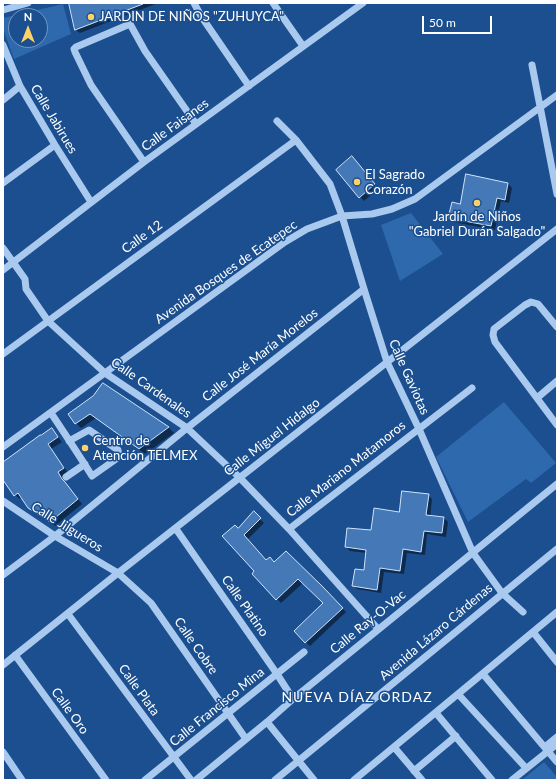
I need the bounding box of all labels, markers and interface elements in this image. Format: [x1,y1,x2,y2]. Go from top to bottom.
north arrow [8,8,48,48]
scale bar [424,8,494,34]
place label: JARDIN DE NIÑOS "ZUHUYCA" [99,9,284,25]
text: N [24,10,32,23]
marker: JARDIN DE NIÑOS "ZUHUYCA" [86,12,96,22]
text: 50 m [429,15,456,30]
street label: Calle Jabirues [27,82,81,156]
street label: Calle Faisanes [138,95,212,155]
place label: El Sagrado Corazón [365,167,425,198]
marker: El Sagrado Corazón [352,177,362,187]
marker: Jardín de Niños "Gabriel Durán Salgado" [472,198,482,208]
place label: Jardín de Niños "Gabriel Durán Salgado" [409,209,545,240]
street label: Calle 12 [119,217,165,257]
street label: Avenida Bosques de Ecatepec [152,217,300,327]
street label: Calle José María Morelos [199,305,321,405]
street label: Calle Gaviotas [385,337,433,417]
street label: Calle Cardenales [108,355,194,421]
street label: Calle Miguel Hidalgo [221,395,323,479]
street label: Calle Mariano Matamoros [283,418,409,520]
place label: Centro de Atención TELMEX [93,433,197,464]
marker: Centro de Atención TELMEX [80,443,90,453]
street label: Calle Jilgueros [28,499,106,555]
street label: Calle Platino [218,572,272,640]
street label: Avenida Lázaro Cárdenas [376,580,496,684]
street label: Calle Ray-O-Vac [327,587,409,657]
street label: Calle Cobre [171,614,221,678]
street label: Calle Plata [115,661,163,719]
street label: Calle Francisco Mina [167,664,267,750]
street label: Calle Oro [48,685,92,737]
district label: NUEVA DÍAZ ORDAZ [281,689,433,705]

